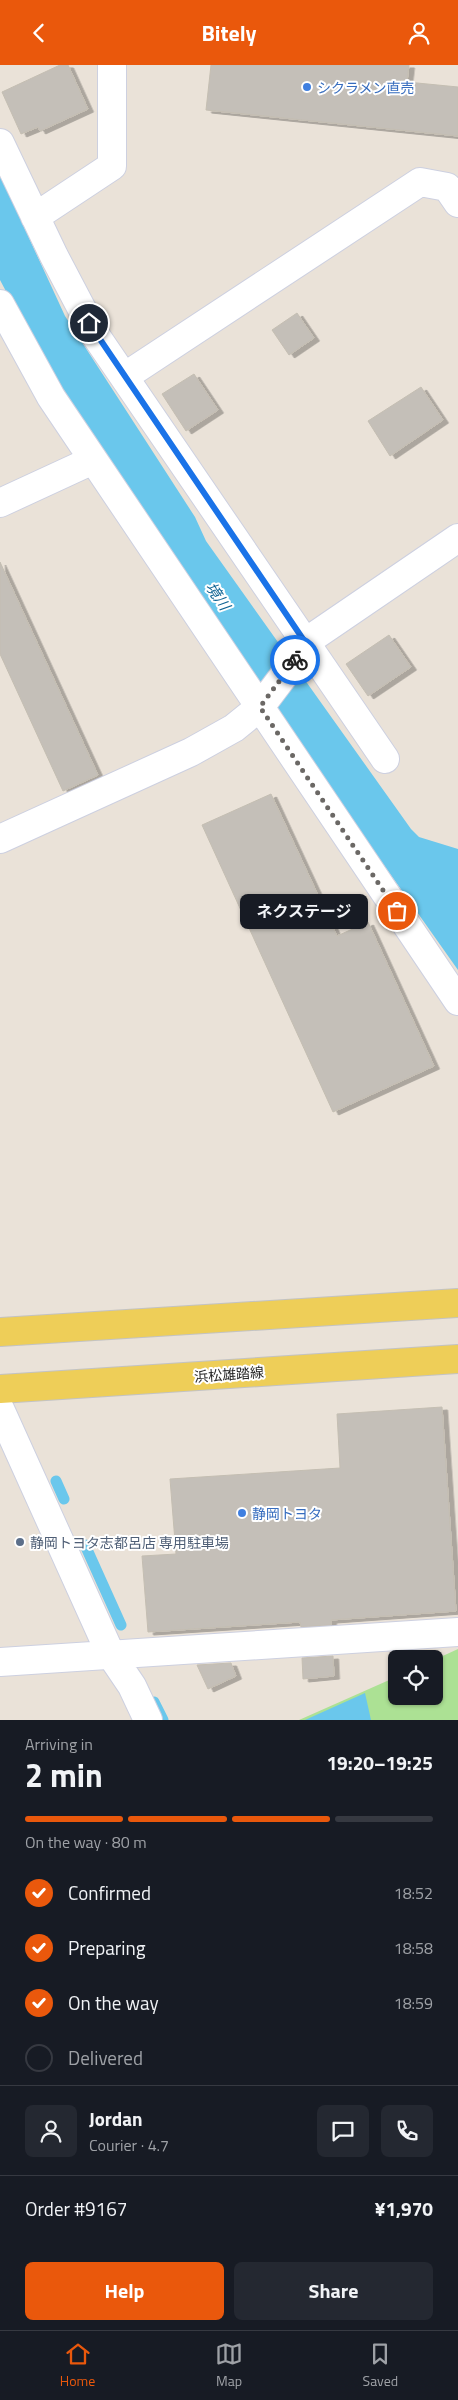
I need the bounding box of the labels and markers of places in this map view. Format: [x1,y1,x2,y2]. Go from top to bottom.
place label: シクラメン直売 [317,77,415,98]
marker: シクラメン直売 [301,81,313,93]
pin [68,302,110,344]
pin [376,890,418,932]
callout: ネクステージ [240,893,367,929]
place label: 静岡トヨタ [252,1503,322,1524]
marker: 静岡トヨタ [236,1507,248,1519]
place label: 静岡トヨタ志都呂店 専用駐車場 [30,1532,229,1553]
marker: 静岡トヨタ志都呂店 専用駐車場 [14,1536,26,1548]

